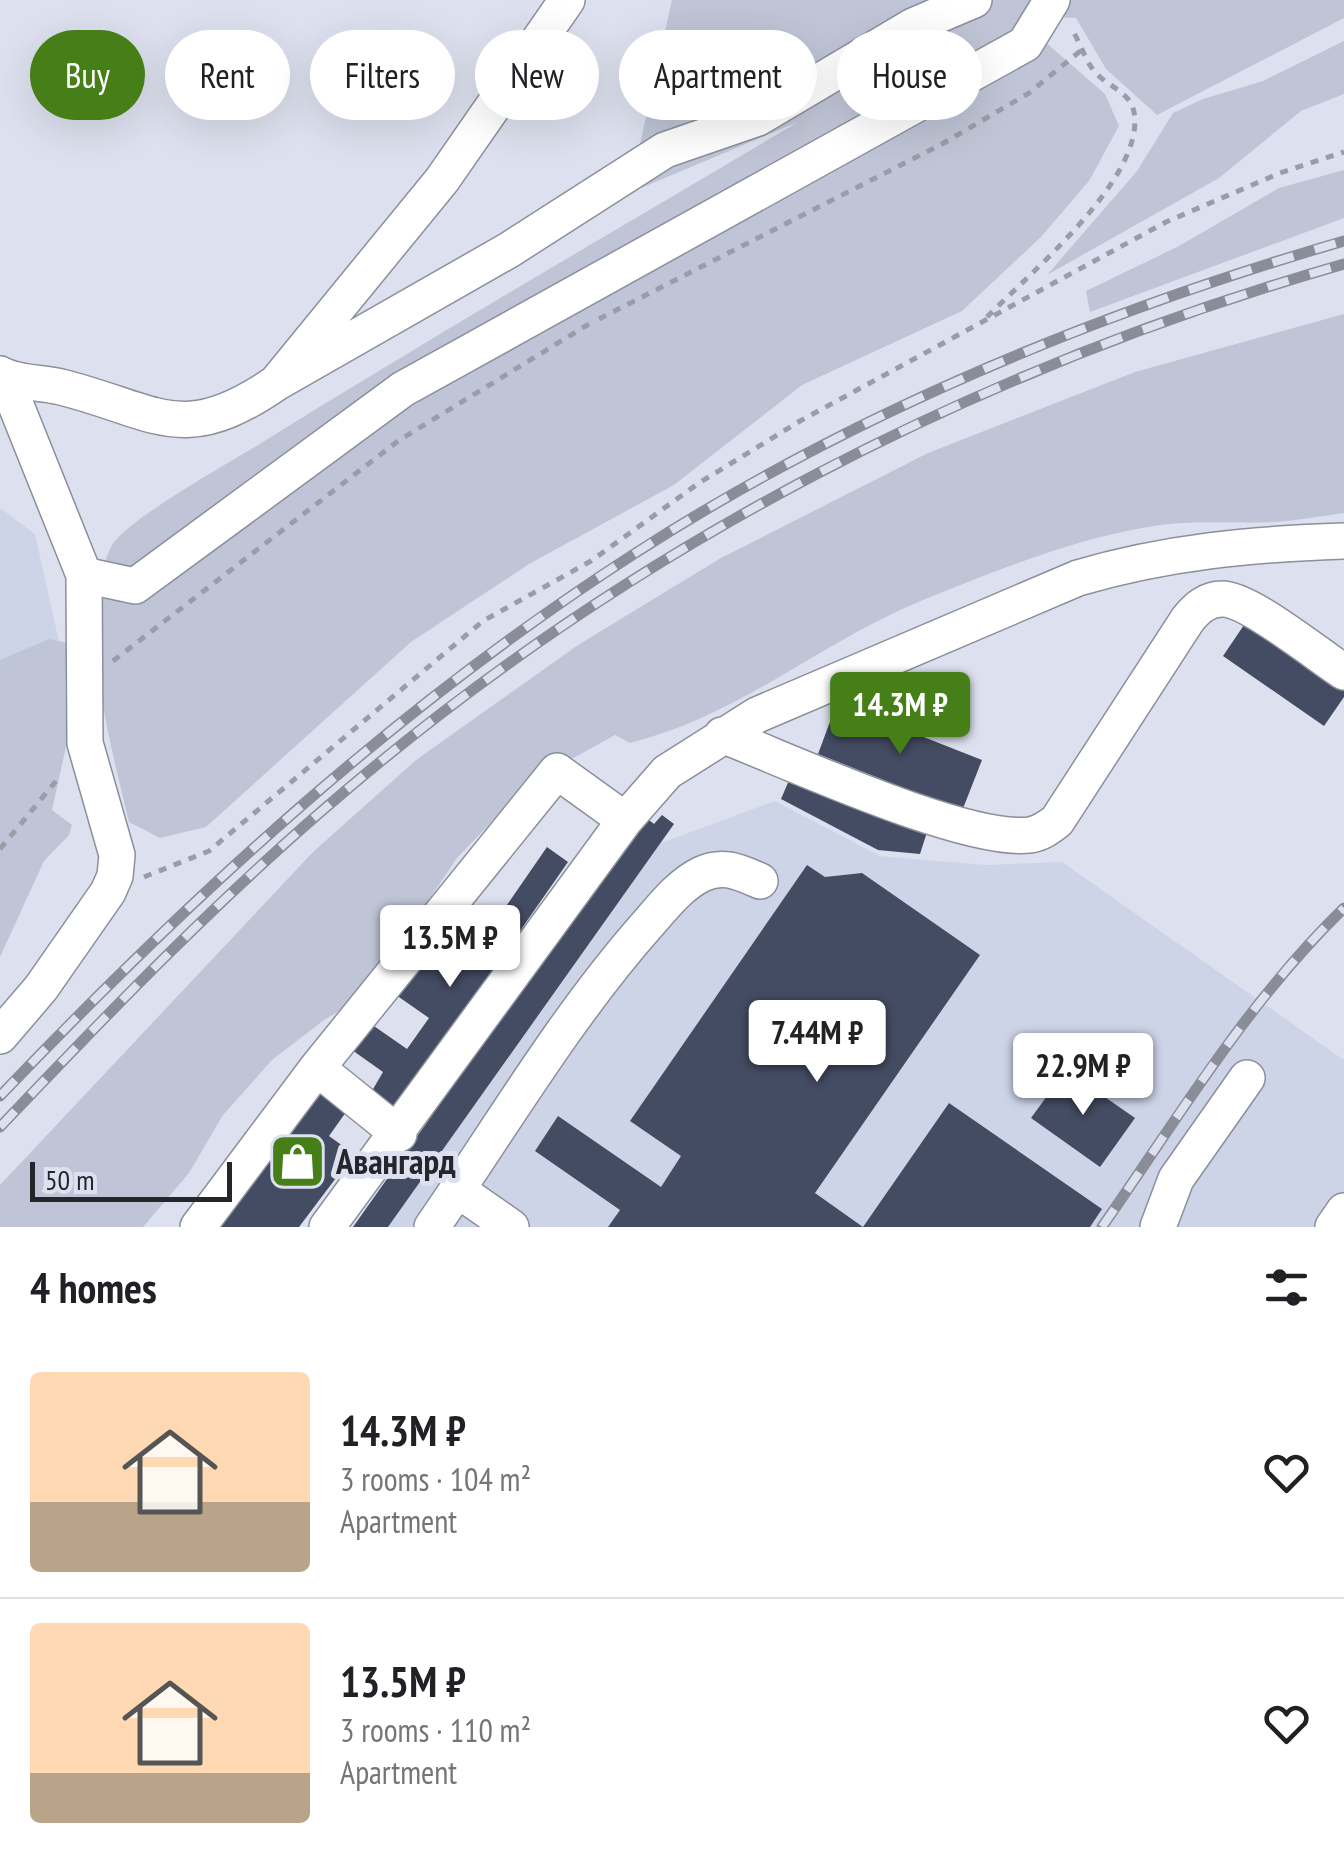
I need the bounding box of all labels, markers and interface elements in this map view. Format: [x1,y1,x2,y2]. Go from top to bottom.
chip: Buy [30,30,145,120]
chip: Rent [165,30,290,120]
chip: Filters [310,30,455,120]
chip: New [475,30,599,120]
chip: Apartment [619,30,817,120]
chip: House [837,30,982,120]
pin: 14.3M ₽ [808,672,992,757]
text: 14.3M ₽ [852,683,948,725]
pin: 13.5M ₽ [358,905,542,990]
text: 13.5M ₽ [402,916,498,958]
pin: 7.44M ₽ [725,1000,909,1085]
text: 7.44M ₽ [771,1011,863,1053]
pin: 22.9M ₽ [991,1033,1175,1118]
text: 22.9M ₽ [1035,1044,1131,1086]
shop icon: Авангард [267,1132,327,1192]
place label: Авангард [335,1138,456,1184]
scale bar [30,1157,232,1202]
text: 50 m [45,1161,94,1198]
text: 4 homes [30,1260,157,1315]
icon: filters [1259,1260,1314,1315]
text: 14.3M ₽ [340,1403,466,1458]
icon: home [110,1412,230,1532]
icon: heart [1259,1445,1314,1500]
text: 3 rooms · 104 m² [340,1458,531,1500]
text: Apartment [340,1500,457,1542]
text: 13.5M ₽ [340,1654,466,1709]
icon: home [110,1663,230,1783]
icon: heart [1259,1696,1314,1751]
text: 3 rooms · 110 m² [340,1709,531,1751]
text: Apartment [340,1751,457,1793]

